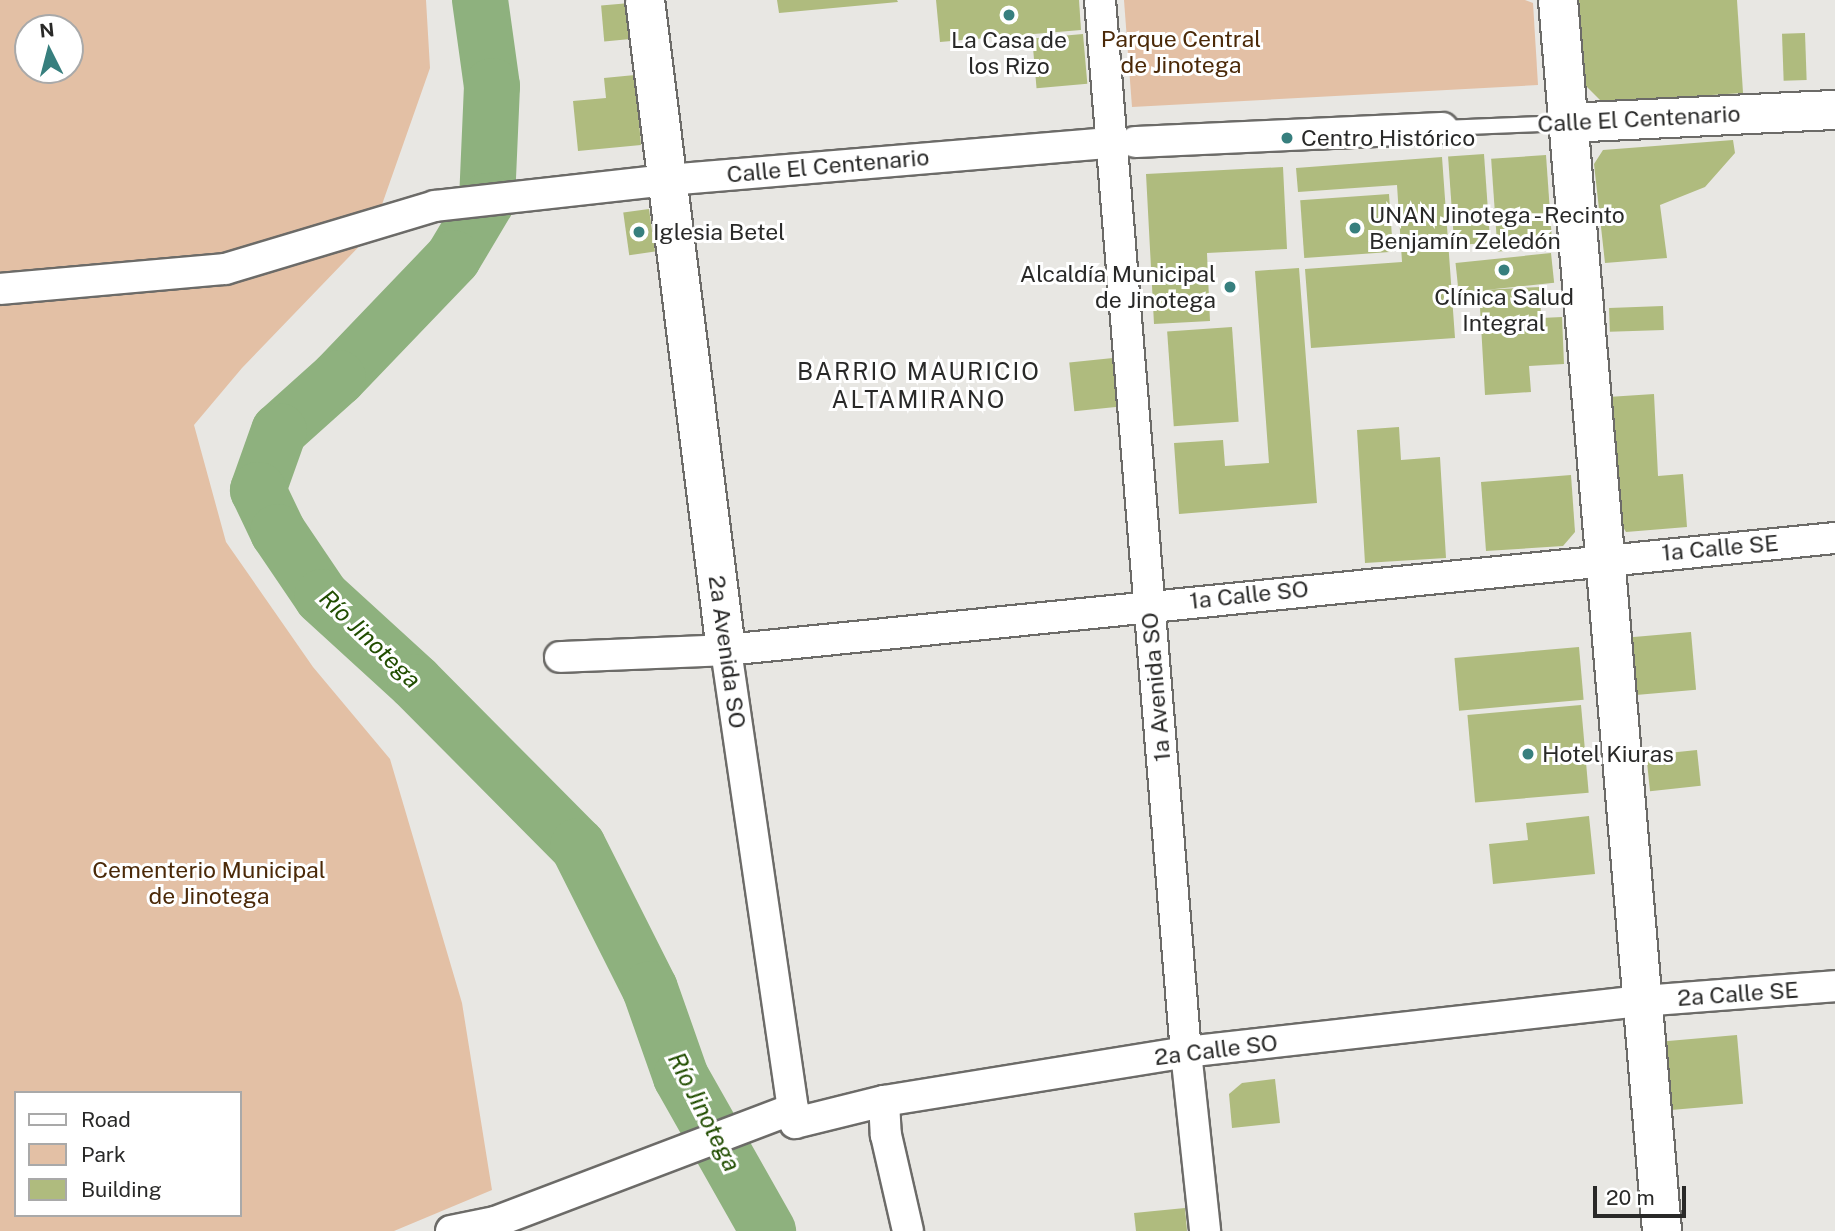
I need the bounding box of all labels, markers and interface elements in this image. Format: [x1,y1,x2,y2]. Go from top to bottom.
marker: La Casa de los Rizo [1001,7,1017,23]
north arrow [14,14,84,84]
text: N [38,18,56,42]
park label: Parque Central de Jinotega [1101,25,1261,79]
place label: La Casa de los Rizo [951,26,1067,80]
street label: Calle El Centenario [1537,100,1741,138]
place label: Centro Histórico [1301,124,1475,152]
marker: Centro Histórico [1279,130,1295,146]
street label: Calle El Centenario [725,143,931,189]
place label: UNAN Jinotega - Recinto Benjamín Zeledón [1369,201,1631,255]
place label: Iglesia Betel [653,218,785,246]
marker: UNAN Jinotega - Recinto Benjamín Zeledón [1347,220,1363,236]
marker: Iglesia Betel [631,224,647,240]
place label: Alcaldía Municipal de Jinotega [1020,260,1216,314]
marker: Clínica Salud Integral [1494,260,1514,280]
marker: Alcaldía Municipal de Jinotega [1222,279,1238,295]
place label: Clínica Salud Integral [1434,283,1574,337]
district label: BARRIO MAURICIO ALTAMIRANO [799,358,1039,414]
street label: 1a Calle SE [1660,529,1780,567]
street label: 2a Avenida SO [703,574,751,730]
street label: 1a Calle SO [1188,575,1310,615]
water label: Río Jinotega [313,584,427,694]
street label: 1a Avenida SO [1136,611,1176,763]
place label: Hotel Kiuras [1542,740,1674,768]
marker: Hotel Kiuras [1520,746,1536,762]
park label: Cementerio Municipal de Jinotega [92,856,326,910]
street label: 2a Calle SE [1676,976,1800,1012]
street label: 2a Calle SO [1153,1029,1279,1071]
water label: Río Jinotega [662,1048,746,1176]
legend [14,1091,242,1217]
text: Road [81,1107,131,1132]
text: Park [81,1142,126,1167]
scale bar [1597,1172,1690,1216]
text: Building [81,1177,162,1202]
text: 20 m [1606,1185,1655,1210]

